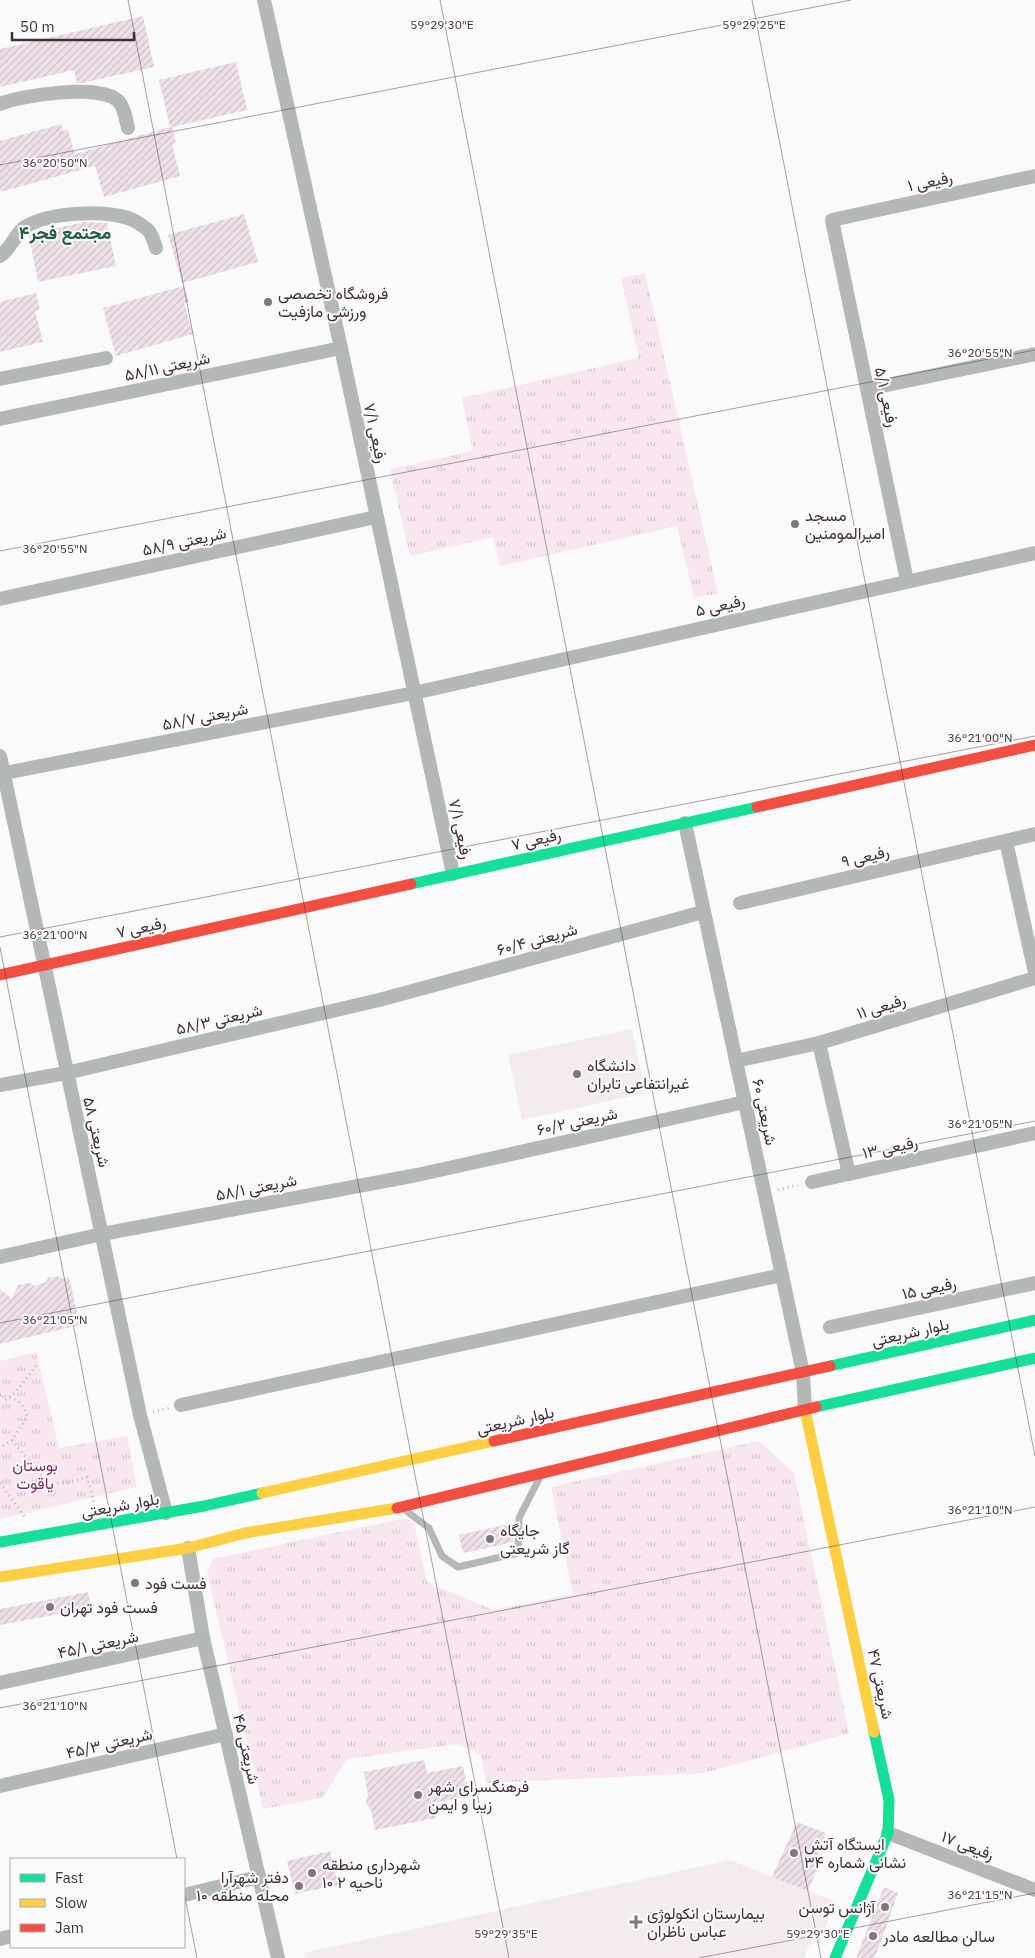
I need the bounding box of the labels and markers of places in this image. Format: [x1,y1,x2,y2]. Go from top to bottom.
place label: فروشگاه تخصصی ورزشی مازفیت [278,283,388,322]
marker: فروشگاه تخصصی ورزشی مازفیت [262,296,274,308]
place label: مسجد امیرالمومنین [805,505,885,544]
marker: مسجد امیرالمومنین [789,518,801,530]
place label: دانشگاه غیرانتفاعی تابران [587,1055,689,1094]
marker: دانشگاه غیرانتفاعی تابران [571,1068,583,1080]
place label: جایگاه گاز شریعتی [500,1520,570,1559]
marker: جایگاه گاز شریعتی [484,1533,496,1545]
place label: فست فود [145,1573,207,1594]
marker: فست فود [129,1577,141,1589]
place label: فست فود تهران [60,1597,158,1618]
marker: فست فود تهران [44,1601,56,1613]
place label: فرهنگسرای شهر زیبا و ایمن [427,1776,529,1815]
marker: فرهنگسرای شهر زیبا و ایمن [412,1789,424,1801]
place label: ایستگاه آتش نشانی شماره ۳۴ [804,1834,906,1873]
marker: ایستگاه آتش نشانی شماره ۳۴ [788,1847,800,1859]
place label: شهرداری منطقه ۱۰ ناحیه ۲ [322,1854,420,1892]
place label: دفتر شهرآرا محله منطقه ۱۰ [196,1867,289,1905]
marker: شهرداری منطقه ۱۰ ناحیه ۲ [306,1867,318,1879]
marker: دفتر شهرآرا محله منطقه ۱۰ [293,1880,305,1892]
place label: آژانس توسن [798,1897,876,1918]
marker: آژانس توسن [879,1901,891,1913]
place label: بیمارستان انکولوژی عباس ناظران [647,1903,765,1942]
marker: بیمارستان انکولوژی عباس ناظران [629,1915,643,1929]
place label: سالن مطالعه مادر [882,1926,995,1947]
marker: سالن مطالعه مادر [867,1930,879,1942]

